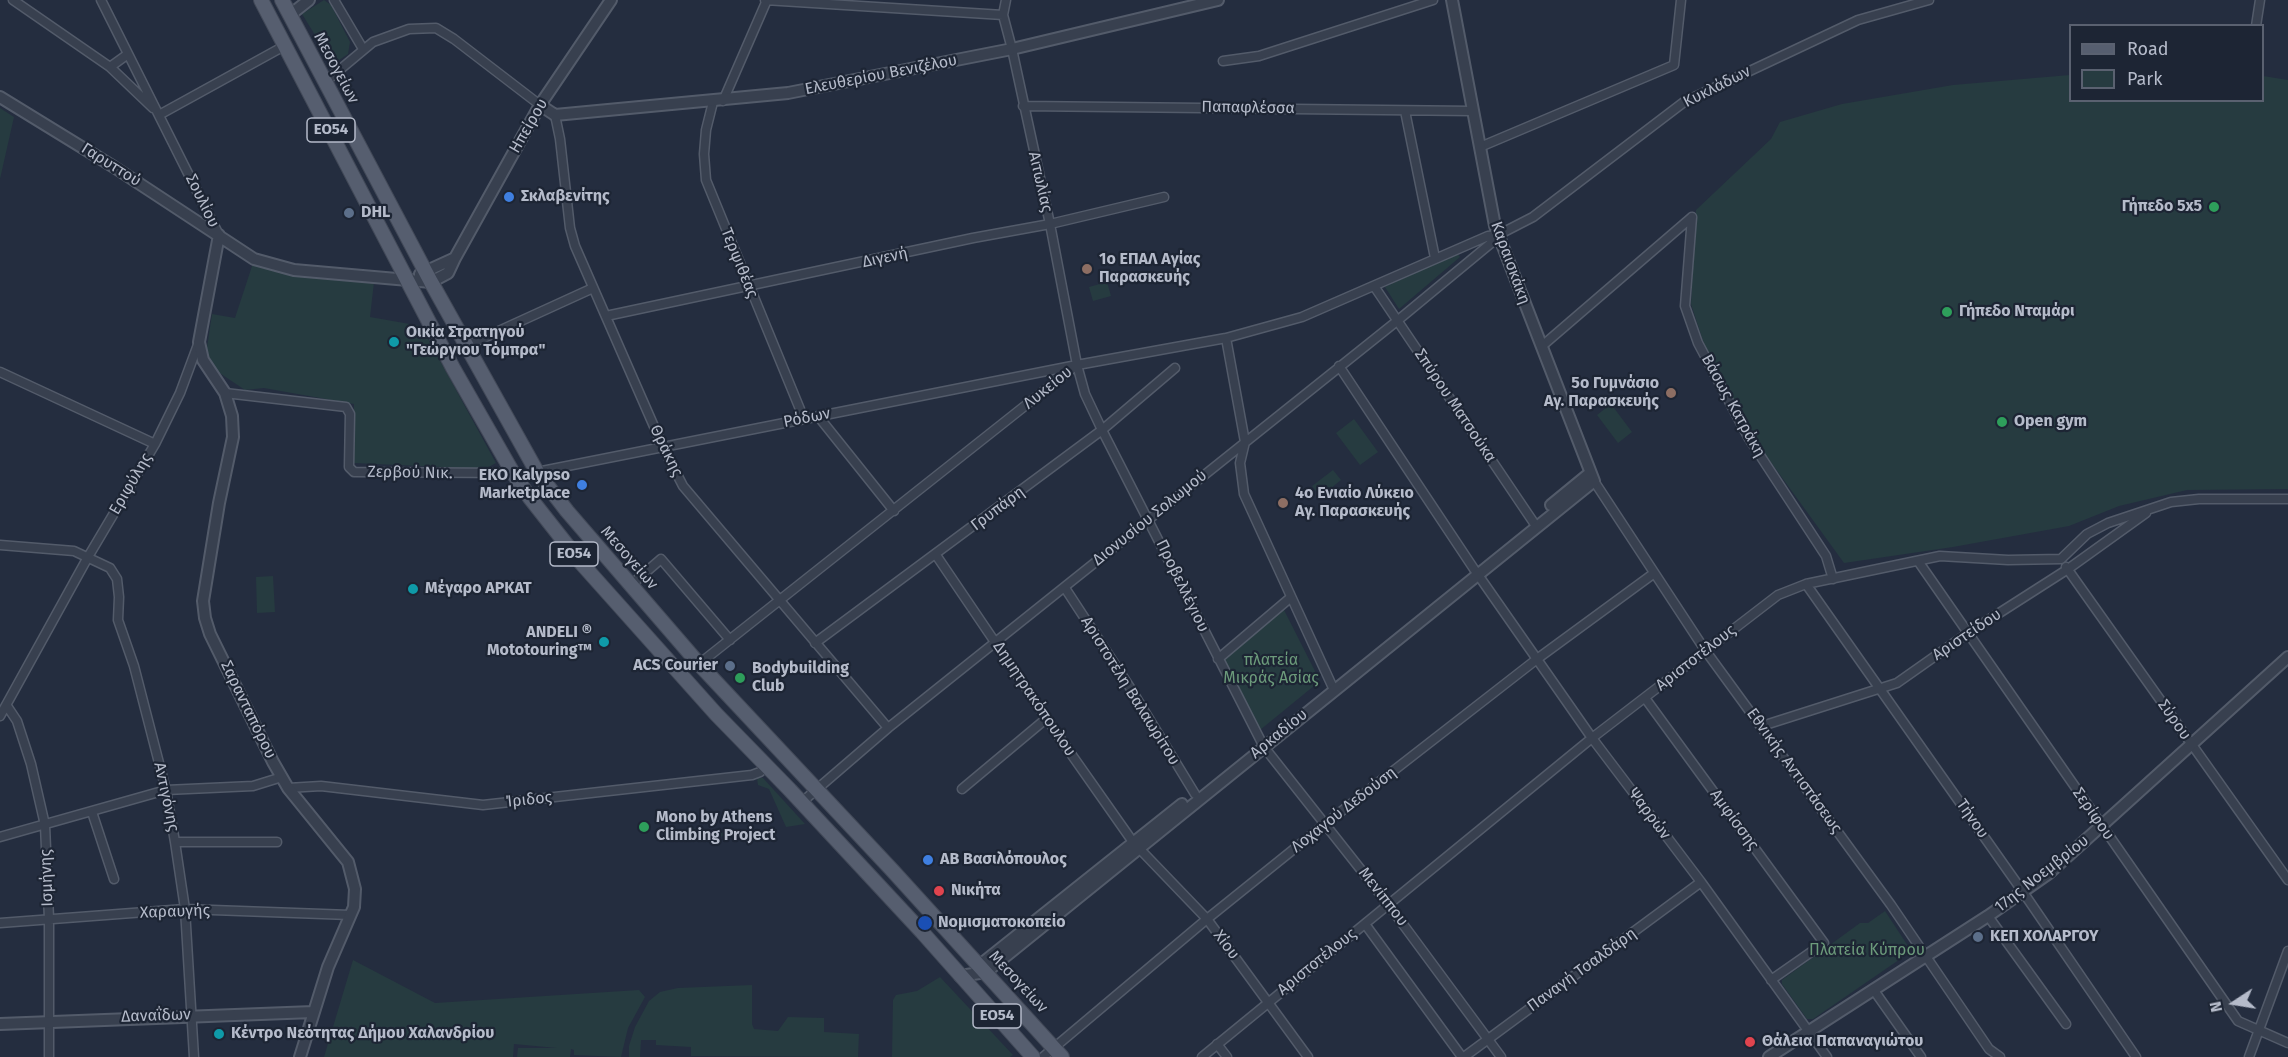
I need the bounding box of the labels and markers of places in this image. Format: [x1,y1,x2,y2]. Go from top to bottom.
place label: Σκλαβενίτης [521,187,610,207]
marker: Σκλαβενίτης [502,190,516,204]
place label: Γήπεδο 5x5 [2122,197,2202,217]
marker: Γήπεδο 5x5 [2207,200,2221,214]
place label: DHL [361,203,390,223]
marker: DHL [342,206,356,220]
place label: 1ο ΕΠΑΛ Αγίας Παρασκευής [1099,250,1200,288]
marker: 1ο ΕΠΑΛ Αγίας Παρασκευής [1080,262,1094,276]
place label: Γήπεδο Νταμάρι [1959,302,2075,322]
marker: Γήπεδο Νταμάρι [1940,305,1954,319]
place label: Οικία Στρατηγού "Γεώργιου Τόμπρα" [406,323,545,361]
marker: Οικία Στρατηγού "Γεώργιου Τόμπρα" [387,335,401,349]
place label: 5ο Γυμνάσιο Αγ. Παρασκευής [1544,374,1659,412]
marker: 5ο Γυμνάσιο Αγ. Παρασκευής [1664,386,1678,400]
place label: Open gym [2014,412,2087,432]
marker: Open gym [1995,415,2009,429]
place label: EKO Kalypso Marketplace [479,466,570,504]
marker: EKO Kalypso Marketplace [575,478,589,492]
place label: 4ο Ενιαίο Λύκειο Αγ. Παρασκευής [1295,484,1414,522]
marker: 4ο Ενιαίο Λύκειο Αγ. Παρασκευής [1276,496,1290,510]
place label: Μέγαρο ΑΡΚΑΤ [425,579,532,599]
marker: Μέγαρο ΑΡΚΑΤ [406,582,420,596]
place label: ANDELI ® Mototouring™ [487,623,592,661]
marker: ANDELI ® Mototouring™ [597,635,611,649]
place label: ACS Courier [633,656,718,676]
marker: ACS Courier [723,659,737,673]
place label: Bodybuilding Club [752,659,849,697]
marker: Bodybuilding Club [733,671,747,685]
place label: Mono by Athens Climbing Project [656,808,775,846]
marker: Mono by Athens Climbing Project [637,820,651,834]
place label: ΑΒ Βασιλόπουλος [940,850,1067,870]
marker: ΑΒ Βασιλόπουλος [921,853,935,867]
place label: Νικήτα [951,881,1001,901]
marker: Νικήτα [932,884,946,898]
place label: Νομισματοκοπείο [938,913,1066,933]
marker: Νομισματοκοπείο [916,914,934,932]
place label: ΚΕΠ ΧΟΛΑΡΓΟΥ [1990,927,2099,947]
marker: ΚΕΠ ΧΟΛΑΡΓΟΥ [1971,930,1985,944]
place label: Κέντρο Νεότητας Δήμου Χαλανδρίου [231,1024,494,1044]
marker: Κέντρο Νεότητας Δήμου Χαλανδρίου [212,1027,226,1041]
place label: Θάλεια Παπαναγιώτου [1762,1032,1923,1052]
marker: Θάλεια Παπαναγιώτου [1743,1035,1757,1049]

